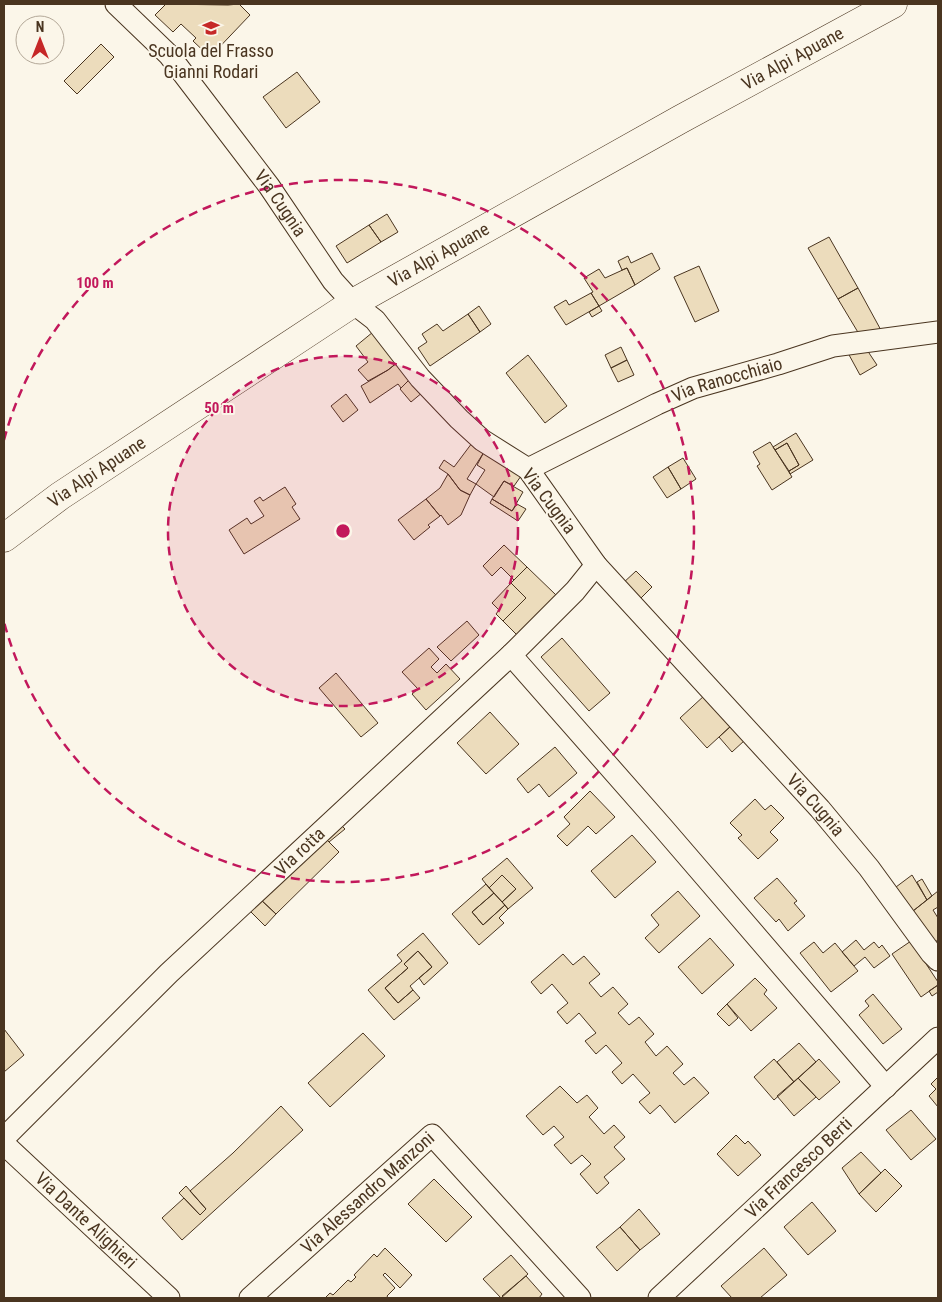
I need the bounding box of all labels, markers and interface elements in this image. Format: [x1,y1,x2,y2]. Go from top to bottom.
north arrow [15,15,65,65]
school or university icon: Scuola del Frasso Gianni Rodari [201,18,221,38]
text: N [36,19,44,35]
street label: Via Alpi Apuane [738,22,847,94]
place label: Scuola del Frasso Gianni Rodari [148,40,274,82]
street label: Via Cugnia [250,165,311,240]
street label: Via Alpi Apuane [384,218,493,291]
text: 100 m [76,274,114,292]
street label: Via Ranocchiaio [668,352,785,406]
text: 50 m [204,399,234,417]
street label: Via Alpi Apuane [44,432,149,511]
street label: Via Cugnia [518,464,581,537]
centre of rings [334,522,352,540]
street label: Via Cugnia [783,769,849,840]
street label: Via rotta [270,823,329,879]
street label: Via Francesco Berti [741,1113,856,1222]
street label: Via Alessandro Manzoni [296,1127,438,1257]
street label: Via Dante Alighieri [31,1168,141,1272]

